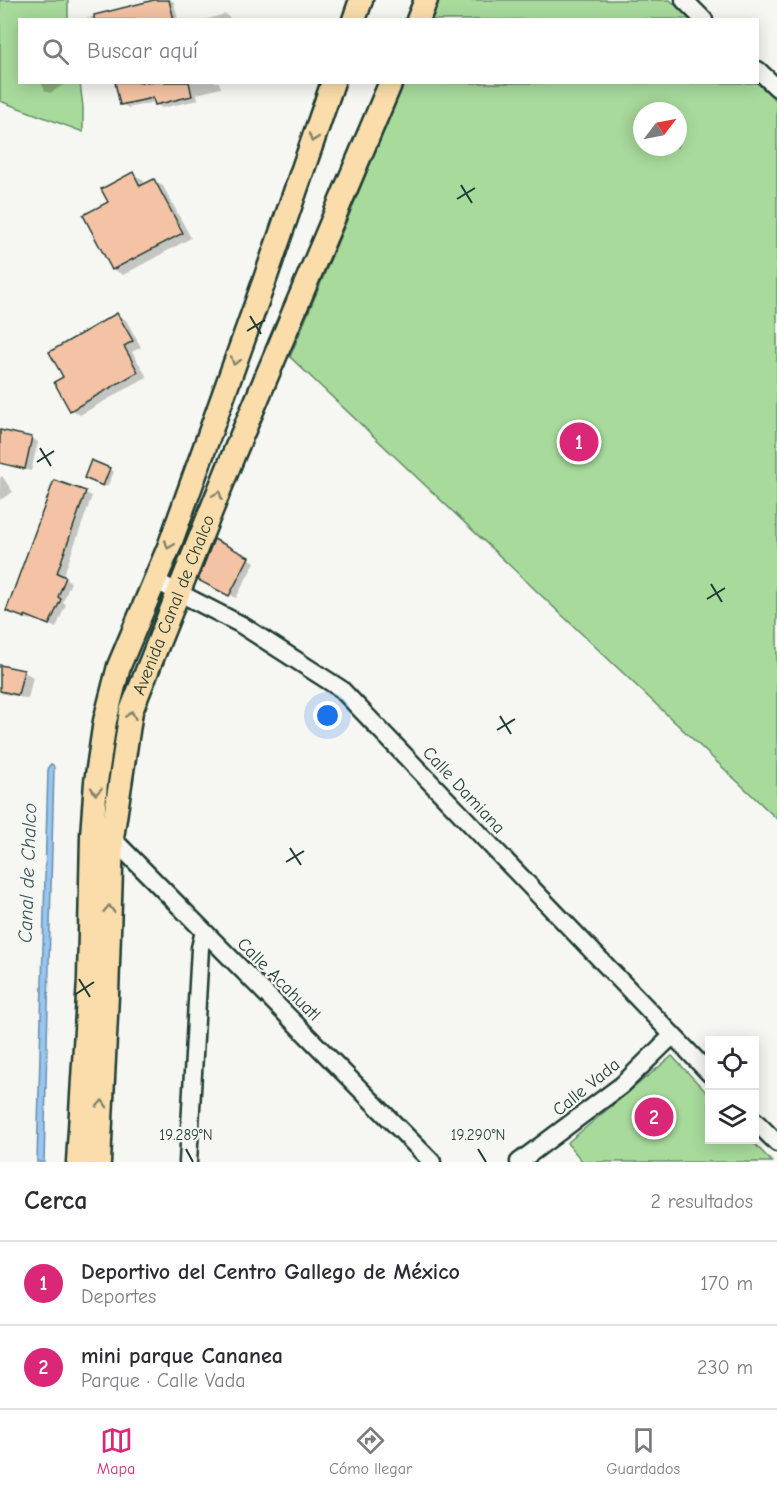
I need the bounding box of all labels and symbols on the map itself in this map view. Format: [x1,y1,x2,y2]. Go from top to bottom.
north arrow [633,102,687,156]
one-way arrow [308,132,321,143]
one-way arrow [230,355,242,366]
pin: 1 [560,420,598,464]
one-way arrow [210,490,223,501]
street label: Avenida Canal de Chalco [129,512,219,698]
one-way arrow [164,539,176,550]
your location [313,701,342,730]
one-way arrow [124,711,137,721]
street label: Calle Damiana [418,742,509,838]
one-way arrow [90,786,103,795]
water label: Canal de Chalco [14,803,41,943]
one-way arrow [103,904,116,913]
street label: Calle Acahuatl [233,933,325,1025]
street label: Calle Vada [549,1054,624,1121]
pin: 2 [634,1094,674,1140]
one-way arrow [95,1099,108,1108]
text: 19.289°N [159,1126,213,1144]
text: 19.290°N [451,1126,505,1144]

